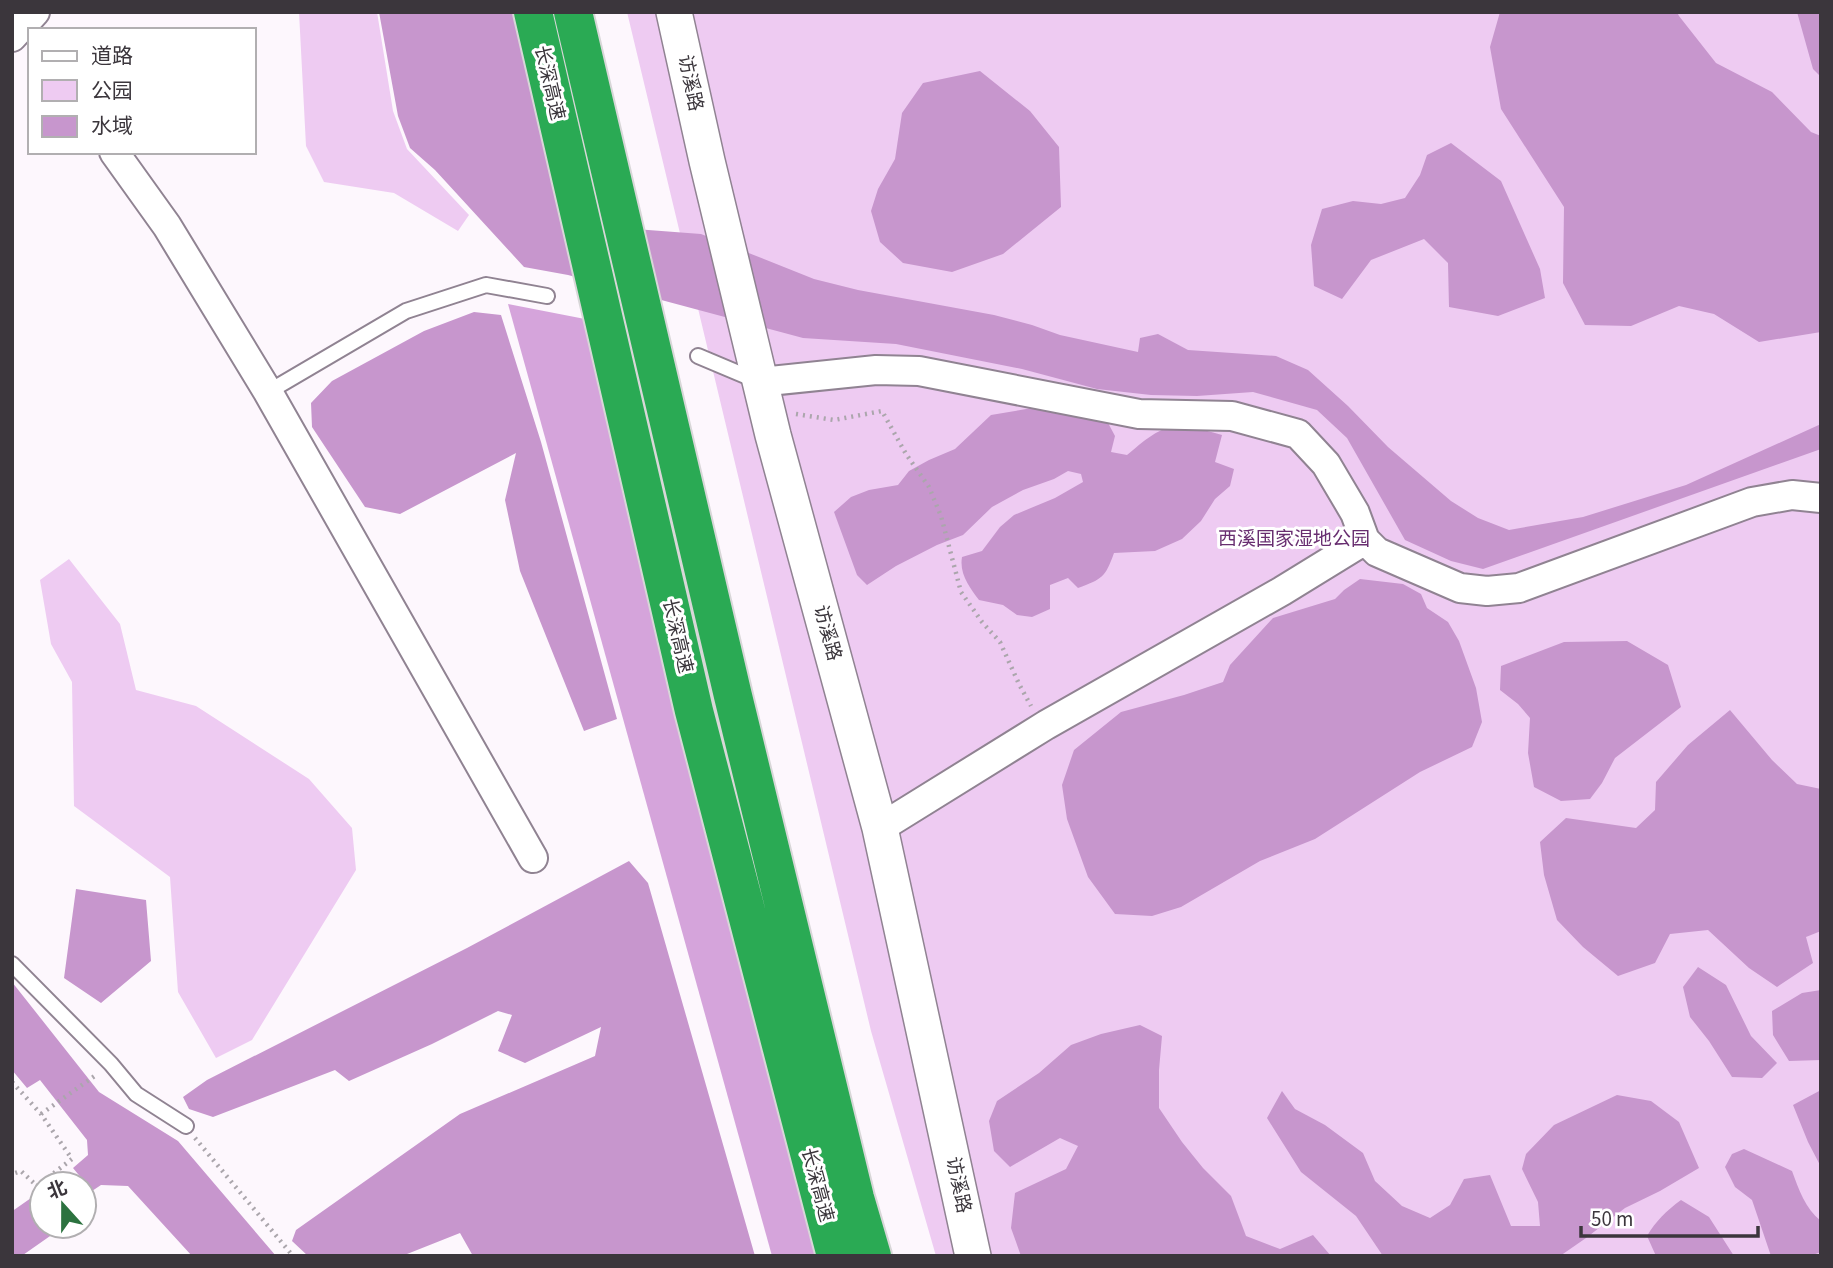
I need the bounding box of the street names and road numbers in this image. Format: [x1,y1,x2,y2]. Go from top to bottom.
street label: 长深高速 [527,43,571,123]
street label: 访溪路 [671,52,709,114]
street label: 长深高速 [655,596,699,676]
street label: 访溪路 [807,602,847,664]
street label: 长深高速 [794,1145,840,1225]
street label: 访溪路 [939,1154,977,1216]

